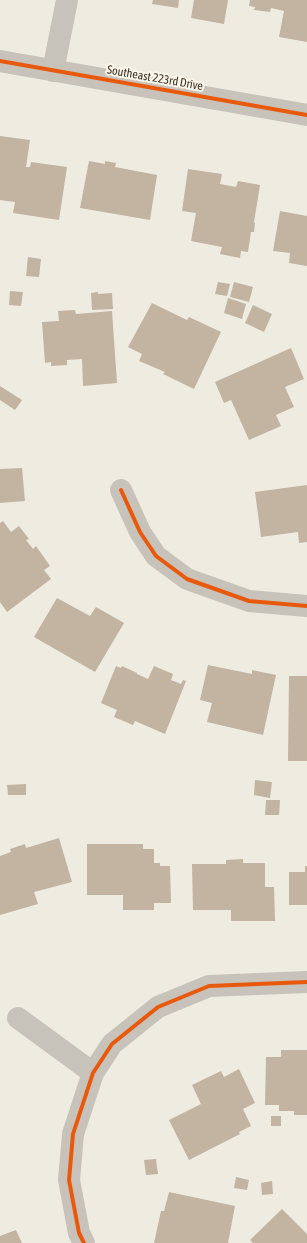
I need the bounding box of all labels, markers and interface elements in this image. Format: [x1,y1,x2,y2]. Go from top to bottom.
street label: Southeast 223rd Drive [106,62,204,94]

